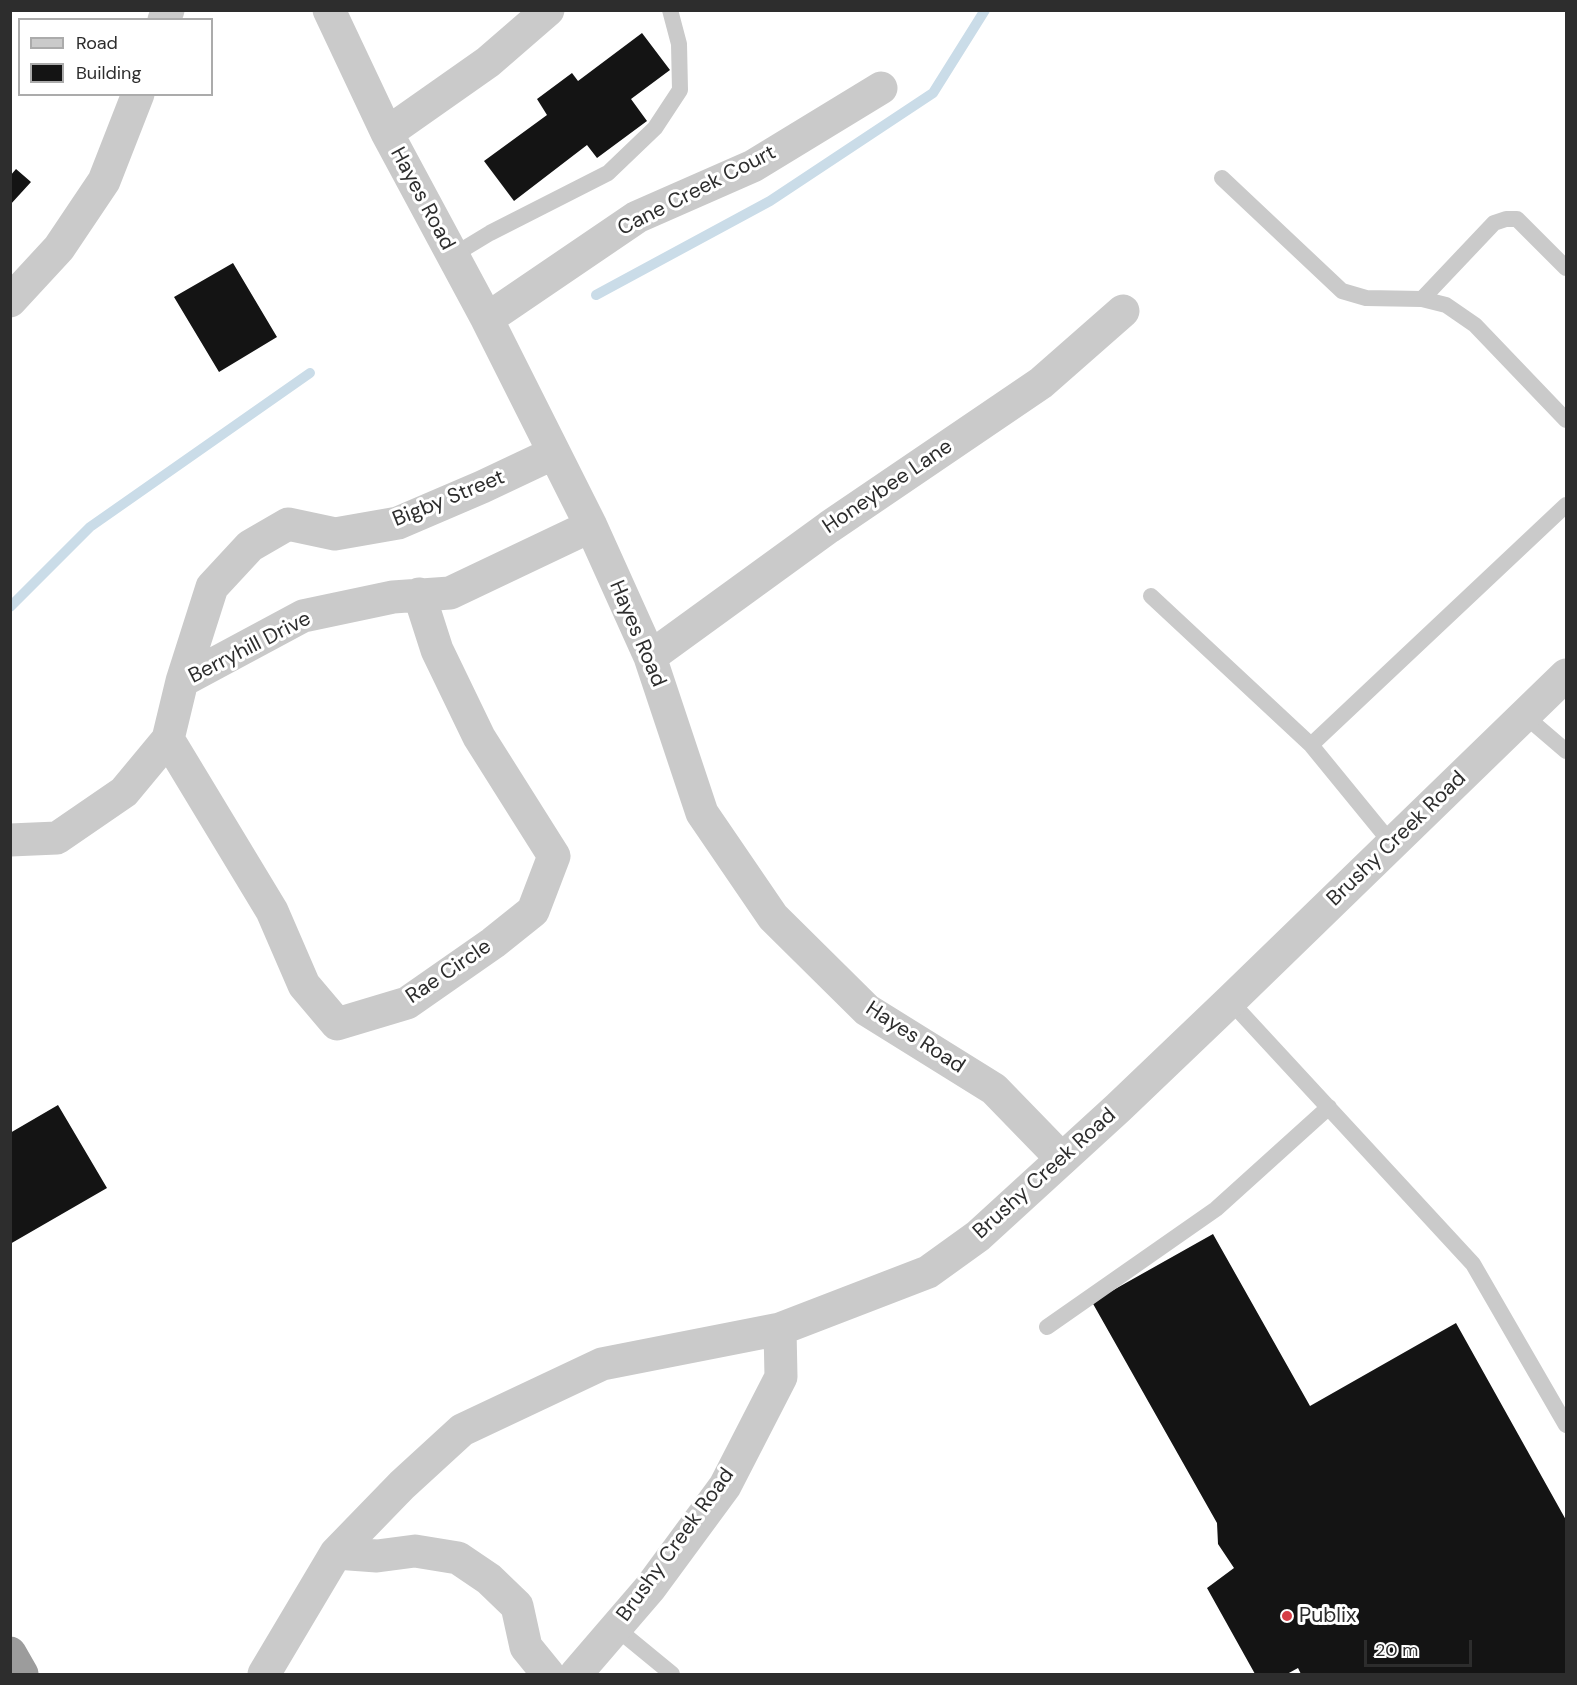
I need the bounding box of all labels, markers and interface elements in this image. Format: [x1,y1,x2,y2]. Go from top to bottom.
legend [18,18,213,96]
text: Road [76,31,118,55]
text: Building [76,61,141,85]
street label: Cane Creek Court [614,140,780,242]
street label: Hayes Road [384,143,460,255]
street label: Honeybee Lane [818,434,958,540]
street label: Bigby Street [389,465,509,533]
street label: Hayes Road [603,577,671,691]
street label: Berryhill Drive [185,606,315,690]
street label: Brushy Creek Road [1322,766,1472,912]
street label: Rae Circle [402,934,496,1010]
street label: Hayes Road [861,997,969,1079]
street label: Brushy Creek Road [968,1103,1122,1245]
street label: Brushy Creek Road [612,1463,740,1627]
place label: Publix [1299,1603,1356,1629]
marker: Publix [1280,1609,1294,1623]
scale bar [1367,1628,1475,1666]
text: 20 m [1375,1638,1418,1662]

